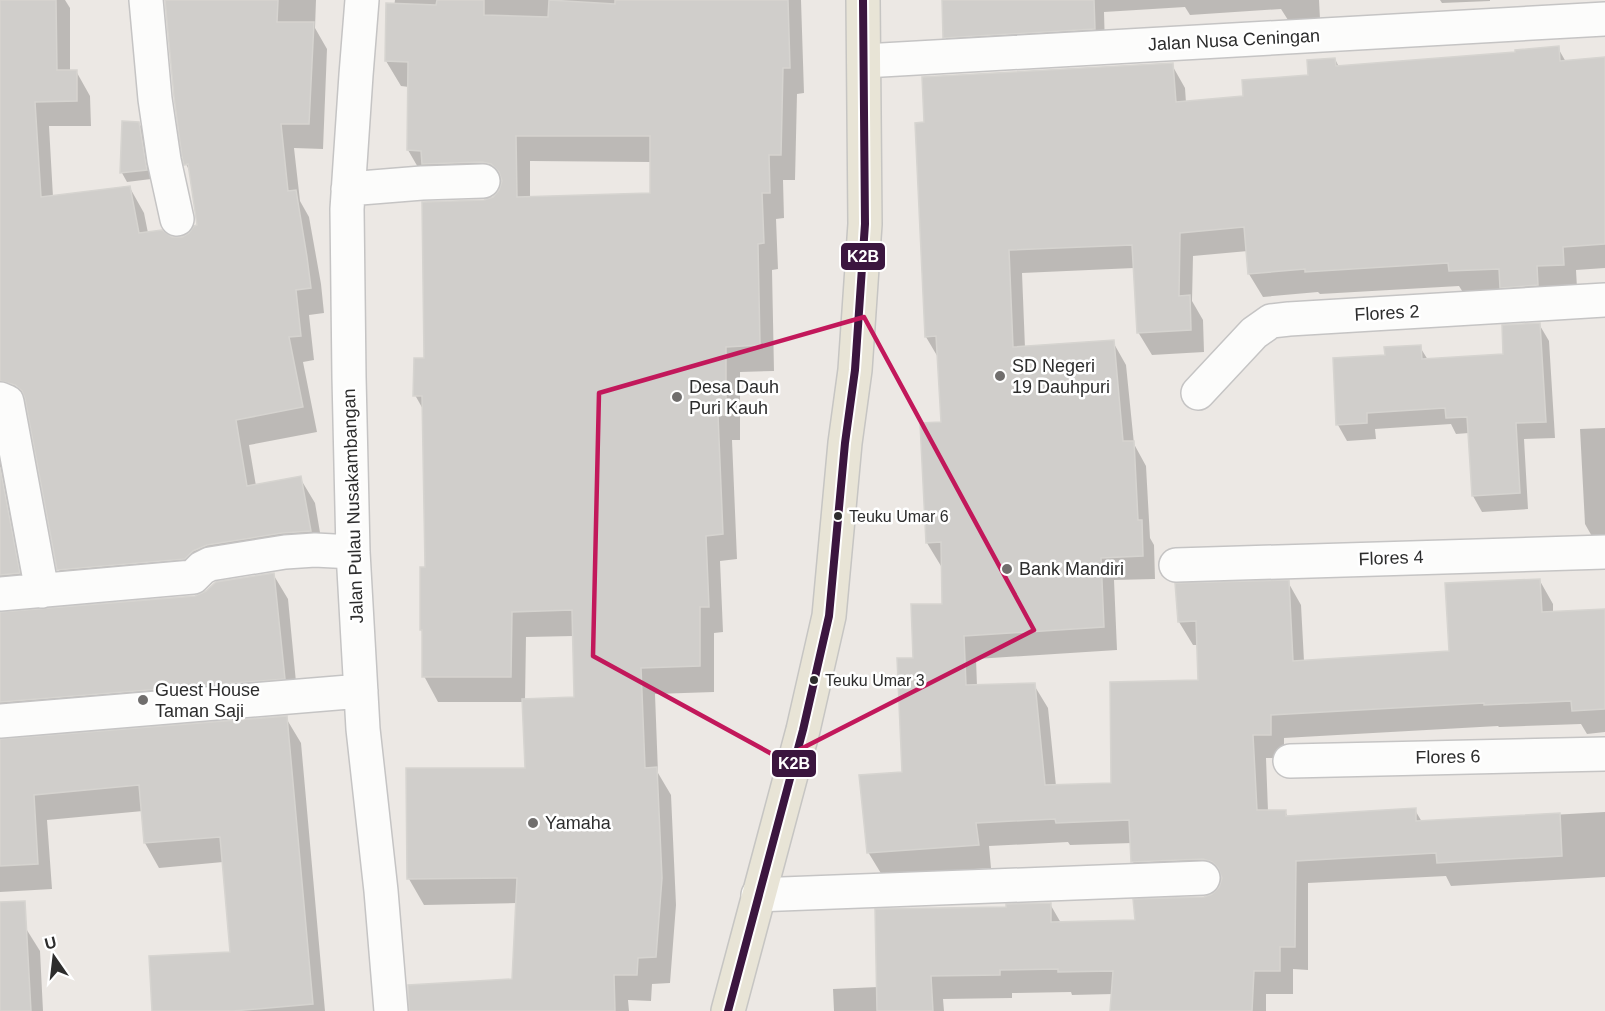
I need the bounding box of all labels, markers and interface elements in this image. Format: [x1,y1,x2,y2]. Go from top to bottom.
street label: Jalan Nusa Ceningan [1148,26,1320,54]
line badge: K2B [840,242,886,271]
text: K2B [847,248,879,265]
street label: Flores 2 [1354,301,1420,325]
place label: SD Negeri 19 Dauhpuri [1012,356,1110,397]
marker: SD Negeri 19 Dauhpuri [993,369,1007,383]
place label: Desa Dauh Puri Kauh [689,377,779,418]
street label: Jalan Pulau Nusakambangan [339,388,367,624]
marker: Desa Dauh Puri Kauh [670,390,684,404]
place label: Teuku Umar 6 [849,508,949,525]
marker: Teuku Umar 6 [832,510,844,522]
street label: Flores 4 [1358,547,1424,569]
place label: Bank Mandiri [1019,559,1124,579]
marker: Bank Mandiri [1000,562,1014,576]
place label: Teuku Umar 3 [825,672,925,689]
marker: Teuku Umar 3 [808,674,820,686]
place label: Guest House Taman Saji [155,680,260,721]
marker: Guest House Taman Saji [136,693,150,707]
street label: Flores 6 [1415,746,1481,768]
line badge: K2B [771,749,817,778]
text: K2B [778,755,810,772]
place label: Yamaha [545,813,612,833]
marker: Yamaha [526,816,540,830]
north arrow [24,927,84,987]
text: U [43,933,58,953]

